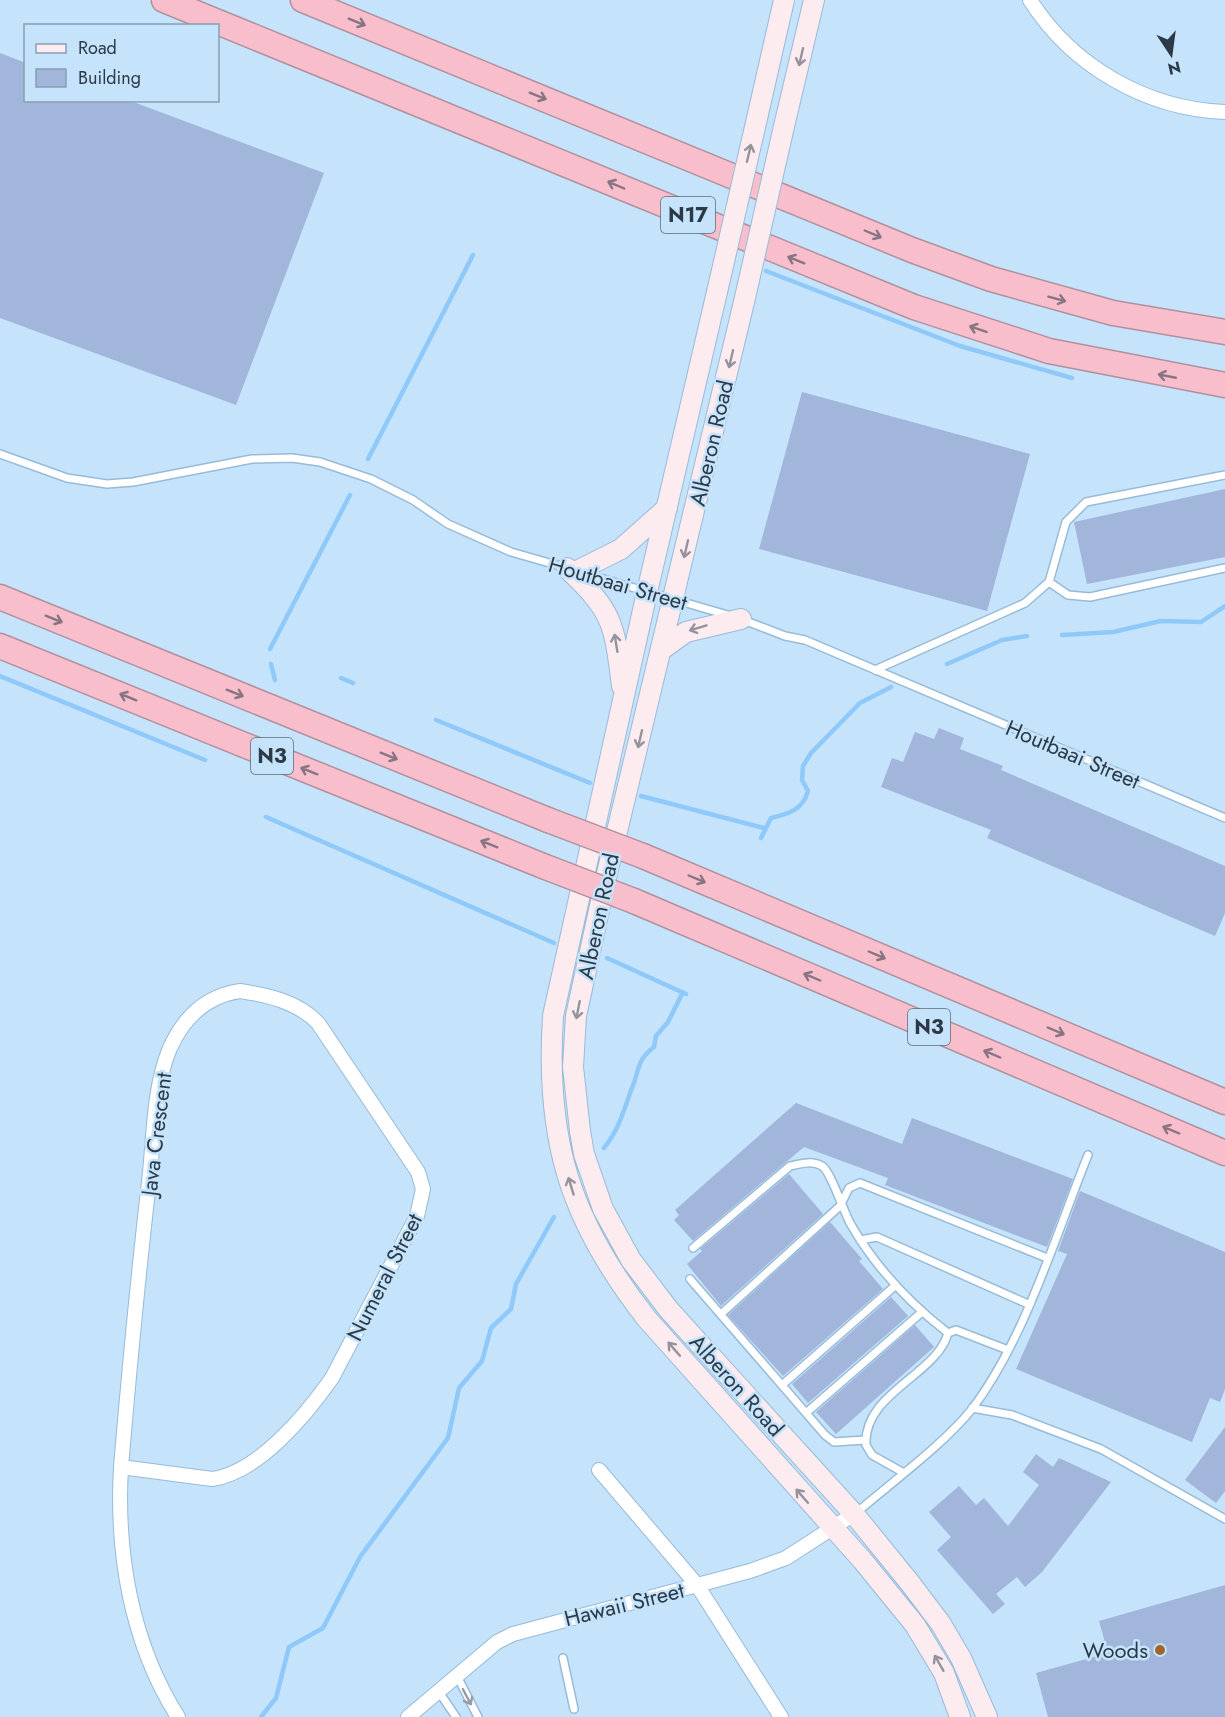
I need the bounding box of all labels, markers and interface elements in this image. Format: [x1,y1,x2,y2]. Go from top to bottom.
one-way arrow [347,17,366,28]
legend [24,24,219,102]
north arrow [1141,24,1201,84]
text: Road [78,35,117,61]
one-way arrow [794,47,806,66]
text: N [1165,55,1183,81]
text: Building [78,65,141,91]
one-way arrow [528,91,546,102]
one-way arrow [744,144,755,163]
one-way arrow [607,179,625,190]
road number: N17 [661,197,715,233]
one-way arrow [864,229,882,240]
one-way arrow [787,254,806,265]
one-way arrow [1047,293,1066,305]
one-way arrow [969,323,988,334]
one-way arrow [724,349,736,368]
one-way arrow [1158,370,1178,381]
street label: Alberon Road [681,377,741,509]
one-way arrow [680,539,692,558]
street label: Houtbaai Street [545,548,692,618]
one-way arrow [44,615,63,626]
one-way arrow [689,623,708,634]
one-way arrow [611,633,622,653]
one-way arrow [225,688,244,699]
one-way arrow [119,691,138,702]
street label: Houtbaai Street [1001,711,1146,797]
one-way arrow [634,729,646,748]
road number: N3 [251,738,293,774]
one-way arrow [379,751,397,762]
one-way arrow [300,765,318,776]
one-way arrow [480,838,499,849]
street label: Alberon Road [569,850,627,982]
one-way arrow [687,874,706,885]
one-way arrow [867,950,885,961]
one-way arrow [804,971,822,983]
one-way arrow [572,1000,583,1020]
road number: N3 [908,1009,950,1045]
one-way arrow [1046,1026,1065,1037]
one-way arrow [983,1048,1001,1059]
street label: Java Crescent [132,1070,180,1200]
one-way arrow [1163,1124,1181,1136]
one-way arrow [565,1176,576,1195]
street label: Numeral Street [338,1207,430,1346]
street label: Alberon Road [682,1327,792,1443]
one-way arrow [667,1342,681,1357]
one-way arrow [795,1489,809,1504]
street label: Hawaii Street [561,1574,688,1634]
place label: Woods [1083,1634,1148,1666]
marker: Woods [1153,1643,1167,1657]
one-way arrow [932,1654,944,1671]
one-way arrow [461,1688,473,1705]

